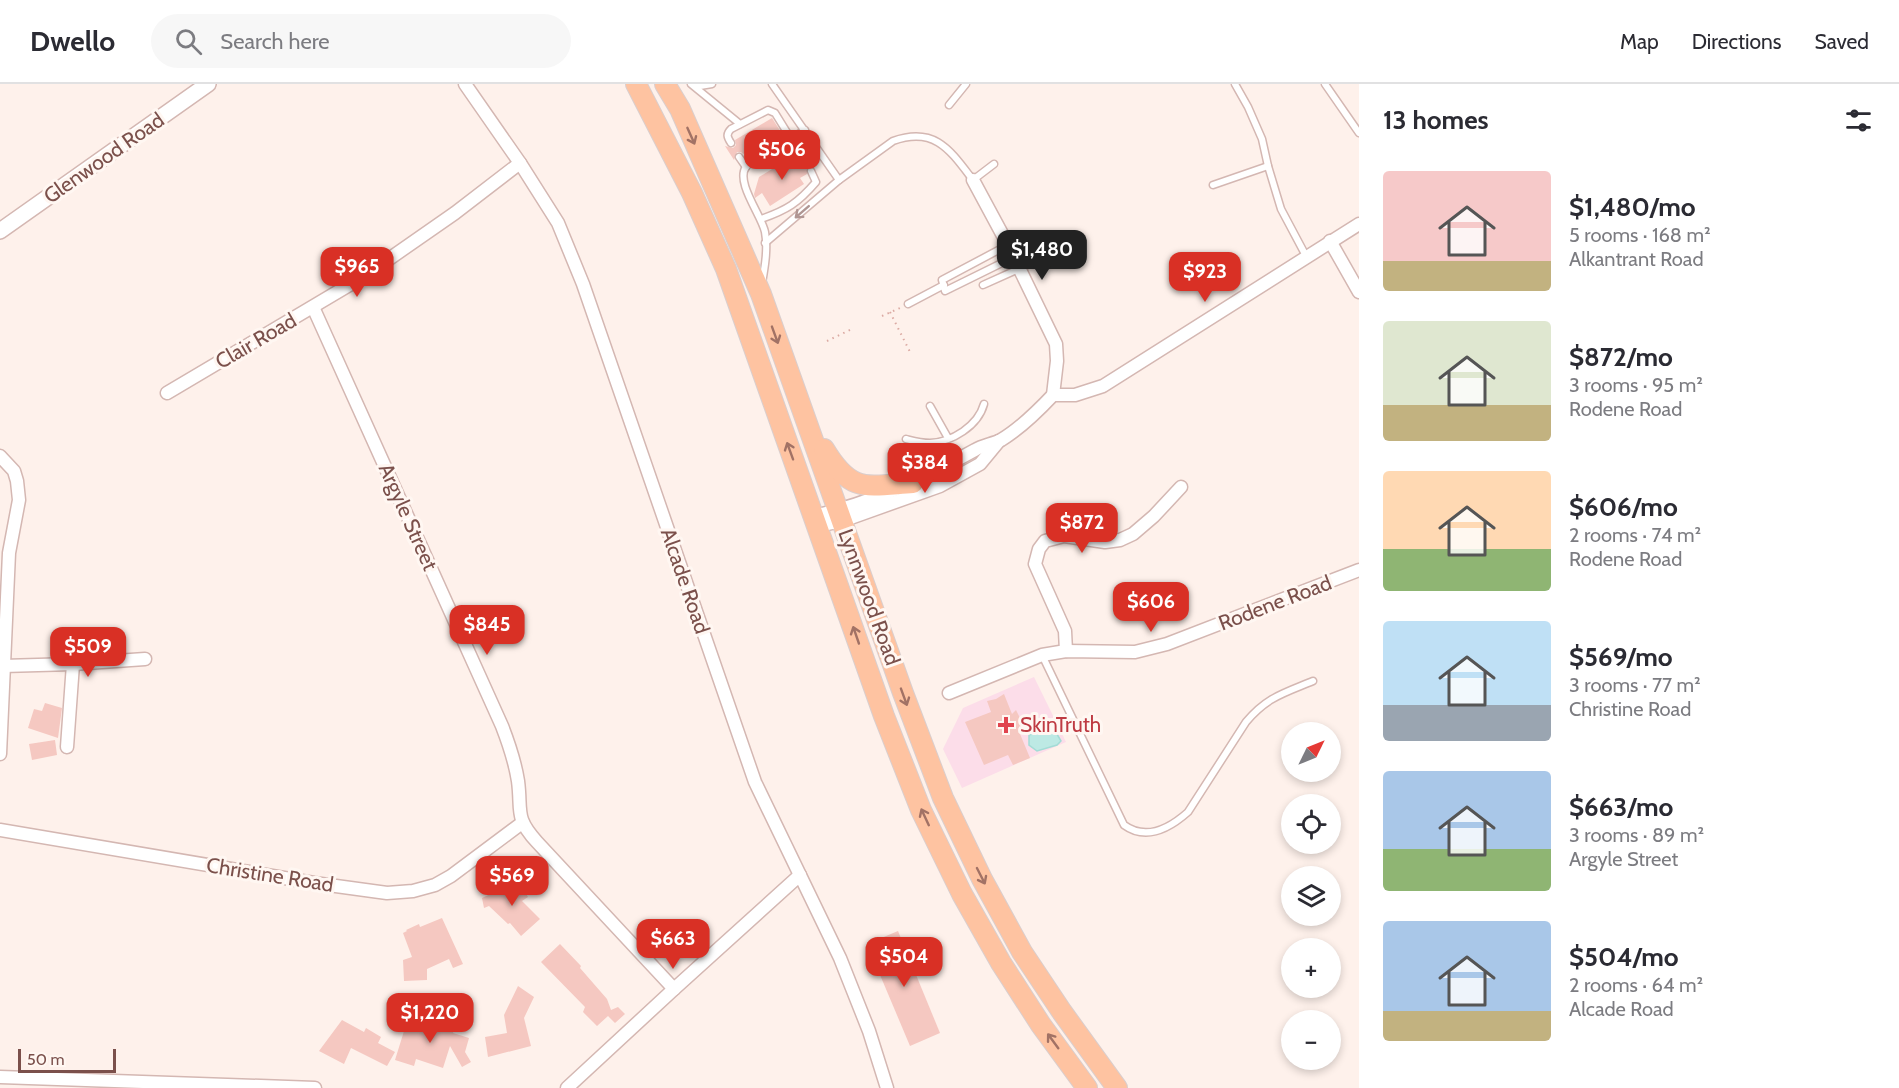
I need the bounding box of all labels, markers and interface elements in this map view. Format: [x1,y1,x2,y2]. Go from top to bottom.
search box [151,14,571,68]
text: Dwello [30,24,115,58]
icon: search [172,25,205,58]
text: Search here [220,28,330,55]
text: Map [1620,29,1659,54]
text: Directions [1692,29,1781,54]
text: Saved [1814,29,1869,54]
text: 13 homes [1383,104,1489,136]
icon: filters [1842,104,1875,137]
street label: Glenwood Road [39,107,169,208]
one-way arrow [686,127,698,145]
pin: $506 [746,130,818,181]
text: $506 [758,137,806,161]
text: $1,480/mo [1569,191,1696,223]
icon: home [1431,195,1503,267]
one-way arrow [794,205,810,218]
text: 5 rooms · 168 m² [1569,223,1711,247]
pin: $1,480 [993,230,1091,281]
text: $1,480 [1011,237,1073,261]
pin: $965 [321,247,393,298]
text: Alkantrant Road [1569,247,1704,271]
pin: $923 [1169,252,1241,303]
text: $965 [335,254,379,278]
text: $923 [1183,259,1227,283]
street label: Clair Road [211,307,301,374]
one-way arrow [771,325,782,344]
text: $872/mo [1569,341,1673,373]
icon: home [1431,345,1503,417]
text: 3 rooms · 95 m² [1569,373,1703,397]
text: Rodene Road [1569,397,1682,421]
one-way arrow [784,442,795,461]
pin: $384 [889,443,961,494]
text: $384 [902,450,948,474]
street label: Argyle Street [374,459,443,574]
text: $606/mo [1569,491,1678,523]
icon: home [1431,495,1503,567]
pin: $872 [1046,503,1118,554]
text: $872 [1060,510,1104,534]
text: 2 rooms · 74 m² [1569,523,1701,547]
street label: Alcade Road [656,525,715,637]
street label: Lynnwood Road [833,525,906,668]
text: Rodene Road [1569,547,1682,571]
street label: Rodene Road [1215,570,1335,636]
pin: $606 [1115,582,1187,633]
text: $606 [1127,589,1175,613]
pin: $845 [451,605,523,656]
text: $845 [464,612,510,636]
one-way arrow [849,626,860,645]
pin: $509 [52,627,124,678]
text: $509 [64,634,112,658]
text: $569/mo [1569,641,1673,673]
icon: home [1431,645,1503,717]
text: 3 rooms · 77 m² [1569,673,1701,697]
one-way arrow [900,687,911,706]
text: Christine Road [1569,697,1691,721]
place label: SkinTruth [1020,712,1101,737]
marker: SkinTruth [997,716,1015,734]
north arrow [1281,722,1341,782]
map controls [1281,722,1341,1070]
text: $663/mo [1569,791,1673,823]
button: locate [1281,794,1341,854]
icon: home [1431,795,1503,867]
one-way arrow [918,809,930,827]
text: 3 rooms · 89 m² [1569,823,1704,847]
text: Argyle Street [1569,847,1678,871]
street label: Christine Road [205,852,335,897]
pin: $569 [476,856,548,907]
text: $569 [490,863,534,887]
one-way arrow [976,866,987,884]
button: layers [1281,866,1341,926]
pin: $663 [637,919,709,970]
text: $663 [651,926,695,950]
pin: $504 [868,937,940,988]
button: + [1281,938,1341,998]
text: $504/mo [1569,941,1679,973]
text: $504 [880,944,928,968]
icon: home [1431,945,1503,1017]
text: 2 rooms · 64 m² [1569,973,1703,997]
pin: $1,220 [381,993,479,1044]
text: Alcade Road [1569,997,1674,1021]
text: $1,220 [401,1000,459,1024]
button: − [1281,1010,1341,1070]
one-way arrow [1047,1033,1059,1049]
scale bar [18,1046,116,1074]
text: 50 m [27,1050,64,1069]

